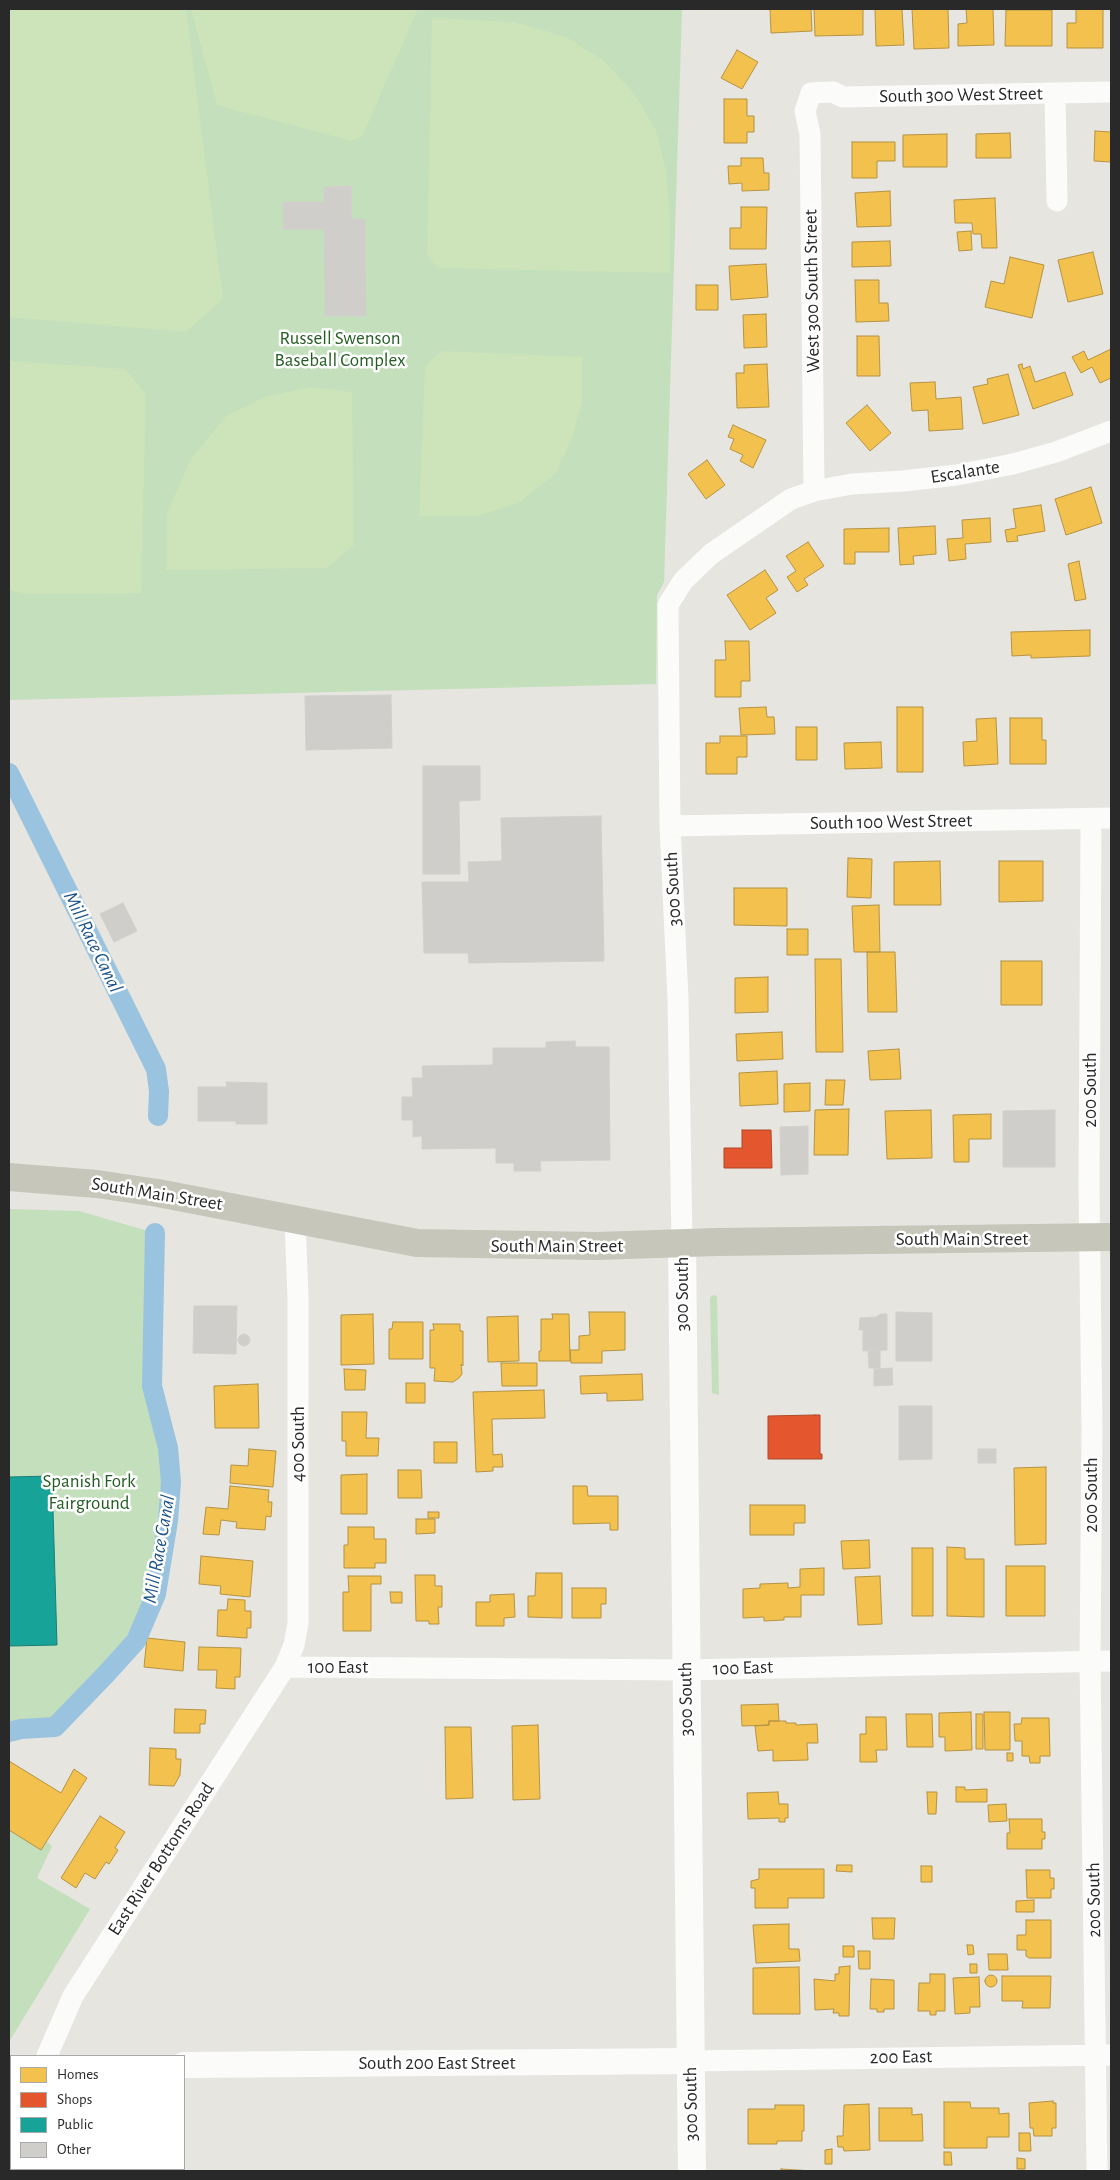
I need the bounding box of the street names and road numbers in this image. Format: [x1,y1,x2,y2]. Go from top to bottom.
street label: South 300 West Street [879,82,1043,108]
street label: West 300 South Street [799,209,825,373]
street label: Escalante [929,455,1001,489]
street label: South 100 West Street [810,809,972,835]
street label: 300 South [660,851,686,927]
street label: 200 South [1079,1052,1101,1128]
street label: South Main Street [90,1172,224,1216]
street label: South Main Street [896,1228,1028,1250]
street label: South Main Street [491,1235,623,1257]
street label: 300 South [671,1257,693,1331]
street label: 400 South [287,1406,309,1482]
street label: 200 South [1080,1457,1102,1533]
street label: 100 East [308,1656,368,1678]
street label: 100 East [712,1656,774,1680]
street label: 300 South [674,1662,698,1736]
street label: East River Bottoms Road [103,1778,219,1940]
street label: 200 South [1082,1862,1106,1938]
street label: 200 East [870,2045,932,2069]
street label: South 200 East Street [358,2052,516,2074]
street label: 300 South [679,2067,703,2141]

